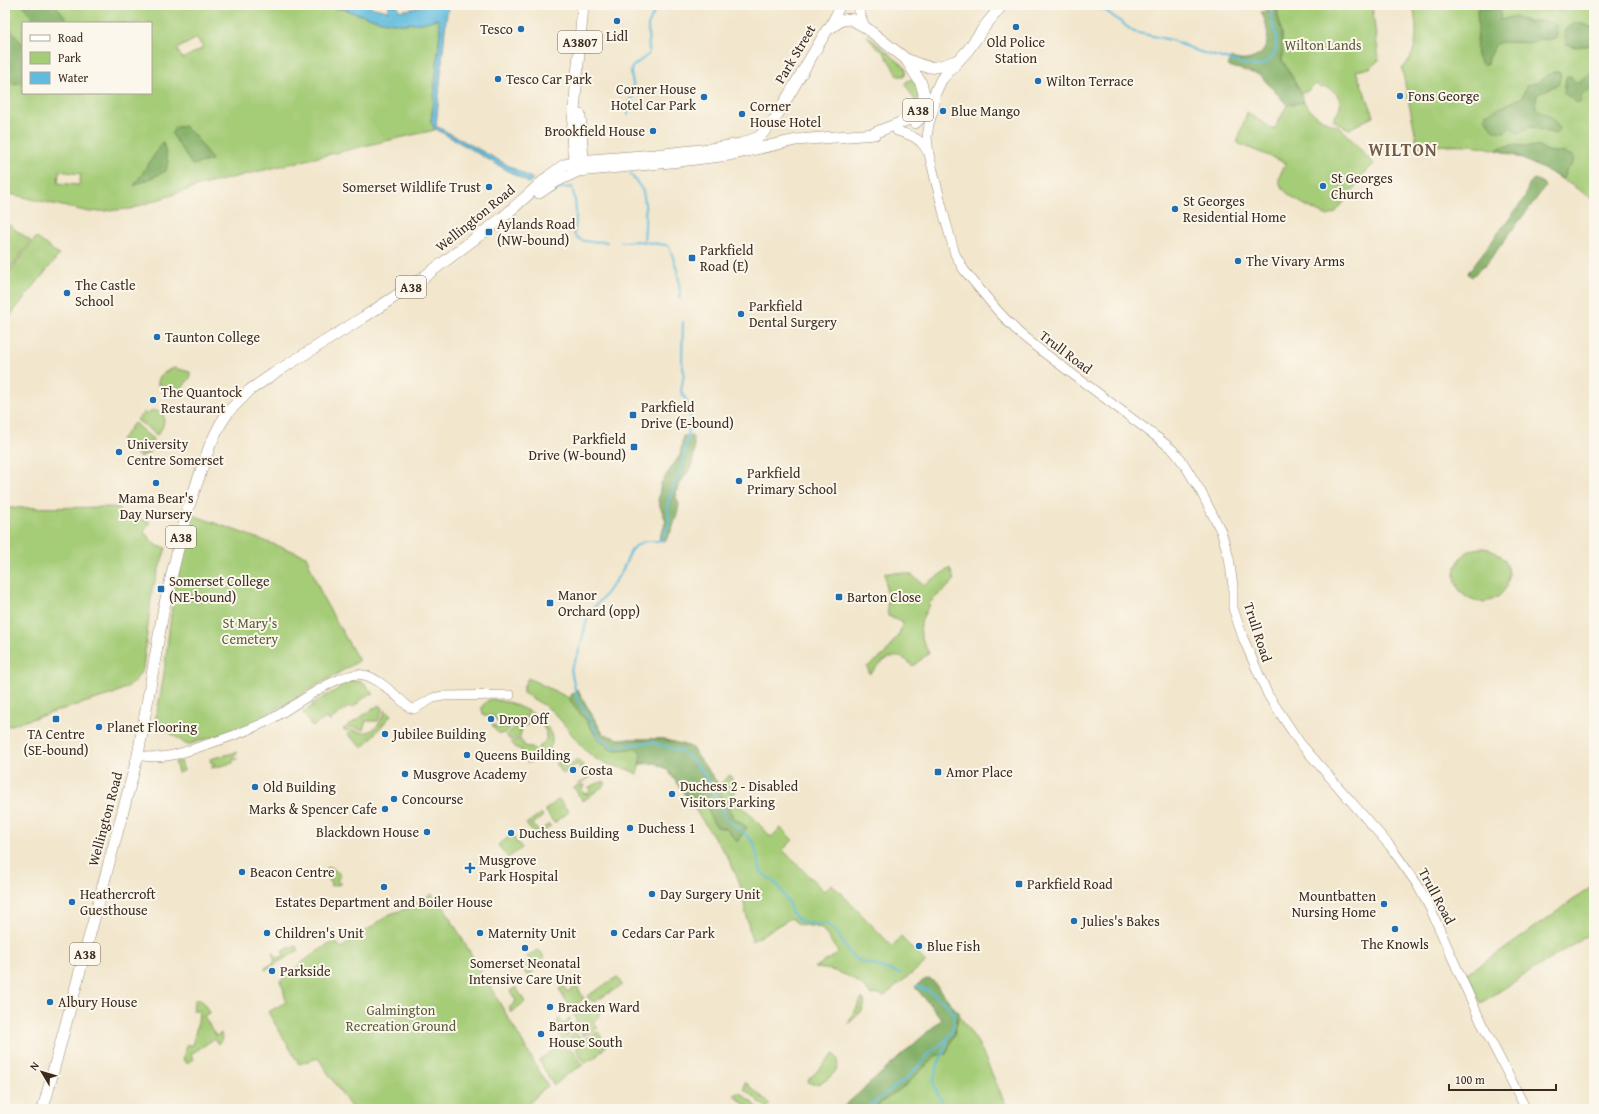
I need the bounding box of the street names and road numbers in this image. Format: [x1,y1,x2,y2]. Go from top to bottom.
street label: Park Street [770,21,820,87]
road number: A3807 [558,31,602,53]
road number: A38 [903,99,933,121]
street label: Wellington Road [431,179,519,256]
road number: A38 [396,276,426,298]
street label: Trull Road [1035,326,1097,379]
road number: A38 [166,526,196,548]
street label: Trull Road [1239,600,1277,665]
street label: Wellington Road [83,769,127,868]
street label: Trull Road [1414,864,1460,928]
road number: A38 [70,943,100,965]

